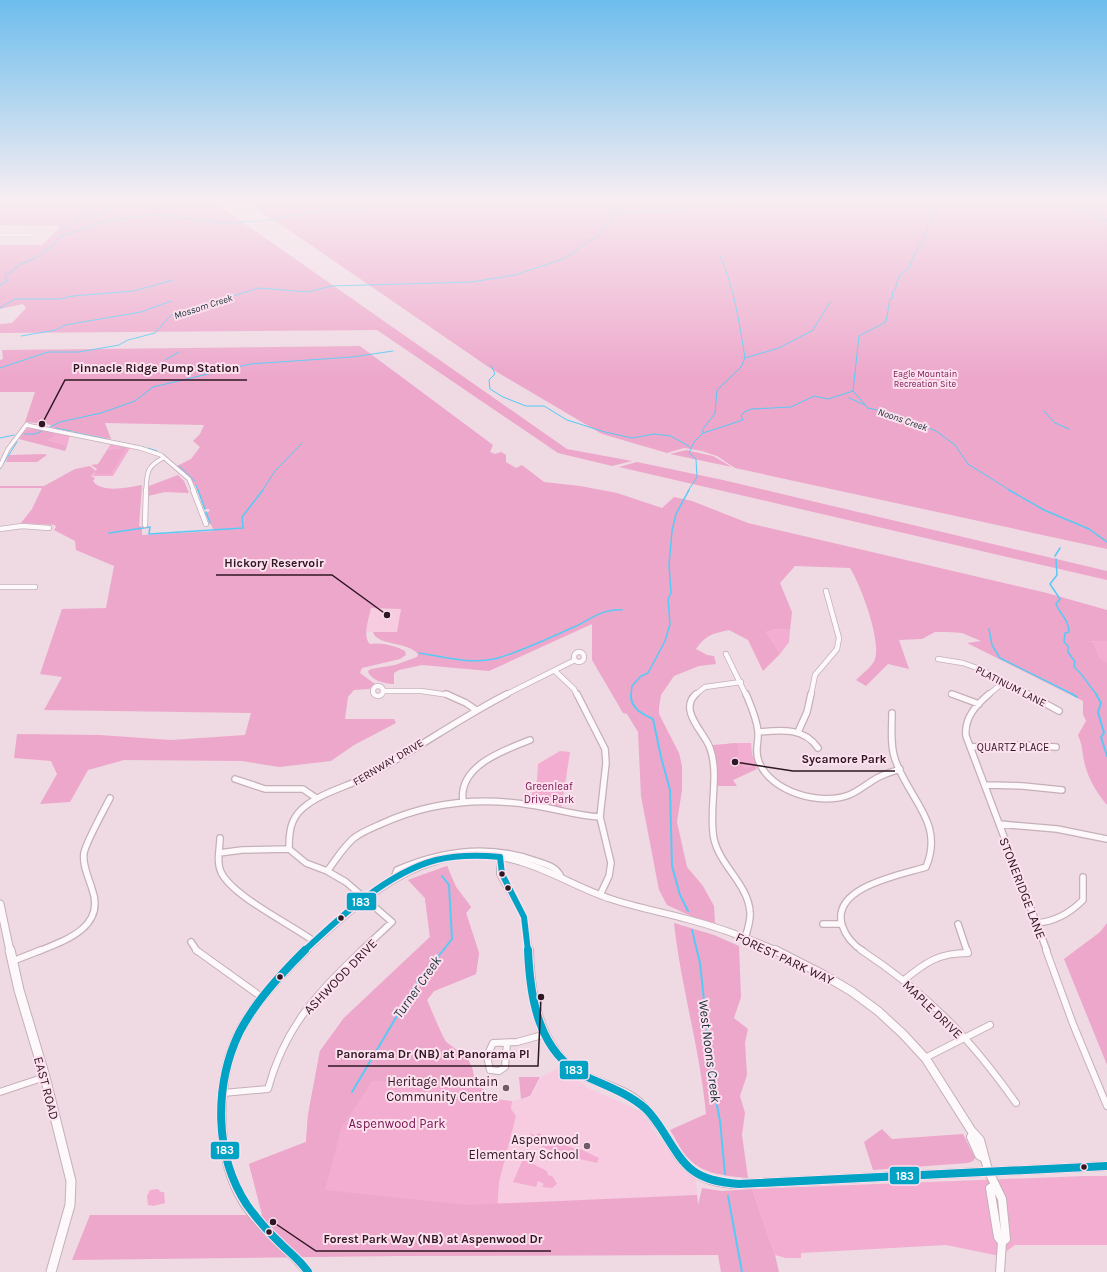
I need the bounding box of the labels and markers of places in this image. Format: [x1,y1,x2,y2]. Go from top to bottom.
callout: Pinnacle Ridge Pump Station [65,356,247,380]
callout: Hickory Reservoir [216,551,332,575]
callout: Sycamore Park [793,747,895,771]
unlabelled marker [497,869,507,879]
unlabelled marker [503,883,513,893]
unlabelled marker [336,913,346,923]
unlabelled marker [275,972,285,982]
callout: Panorama Dr (NB) at Panorama Pl [328,1042,538,1066]
place label: Heritage Mountain Community Centre [386,1074,498,1104]
marker: Heritage Mountain Community Centre [501,1083,511,1093]
place label: Aspenwood Elementary School [469,1132,579,1162]
marker: Aspenwood Elementary School [582,1141,592,1151]
unlabelled marker [1079,1162,1089,1172]
unlabelled marker [264,1227,274,1237]
callout: Forest Park Way (NB) at Aspenwood Dr [316,1227,551,1251]

